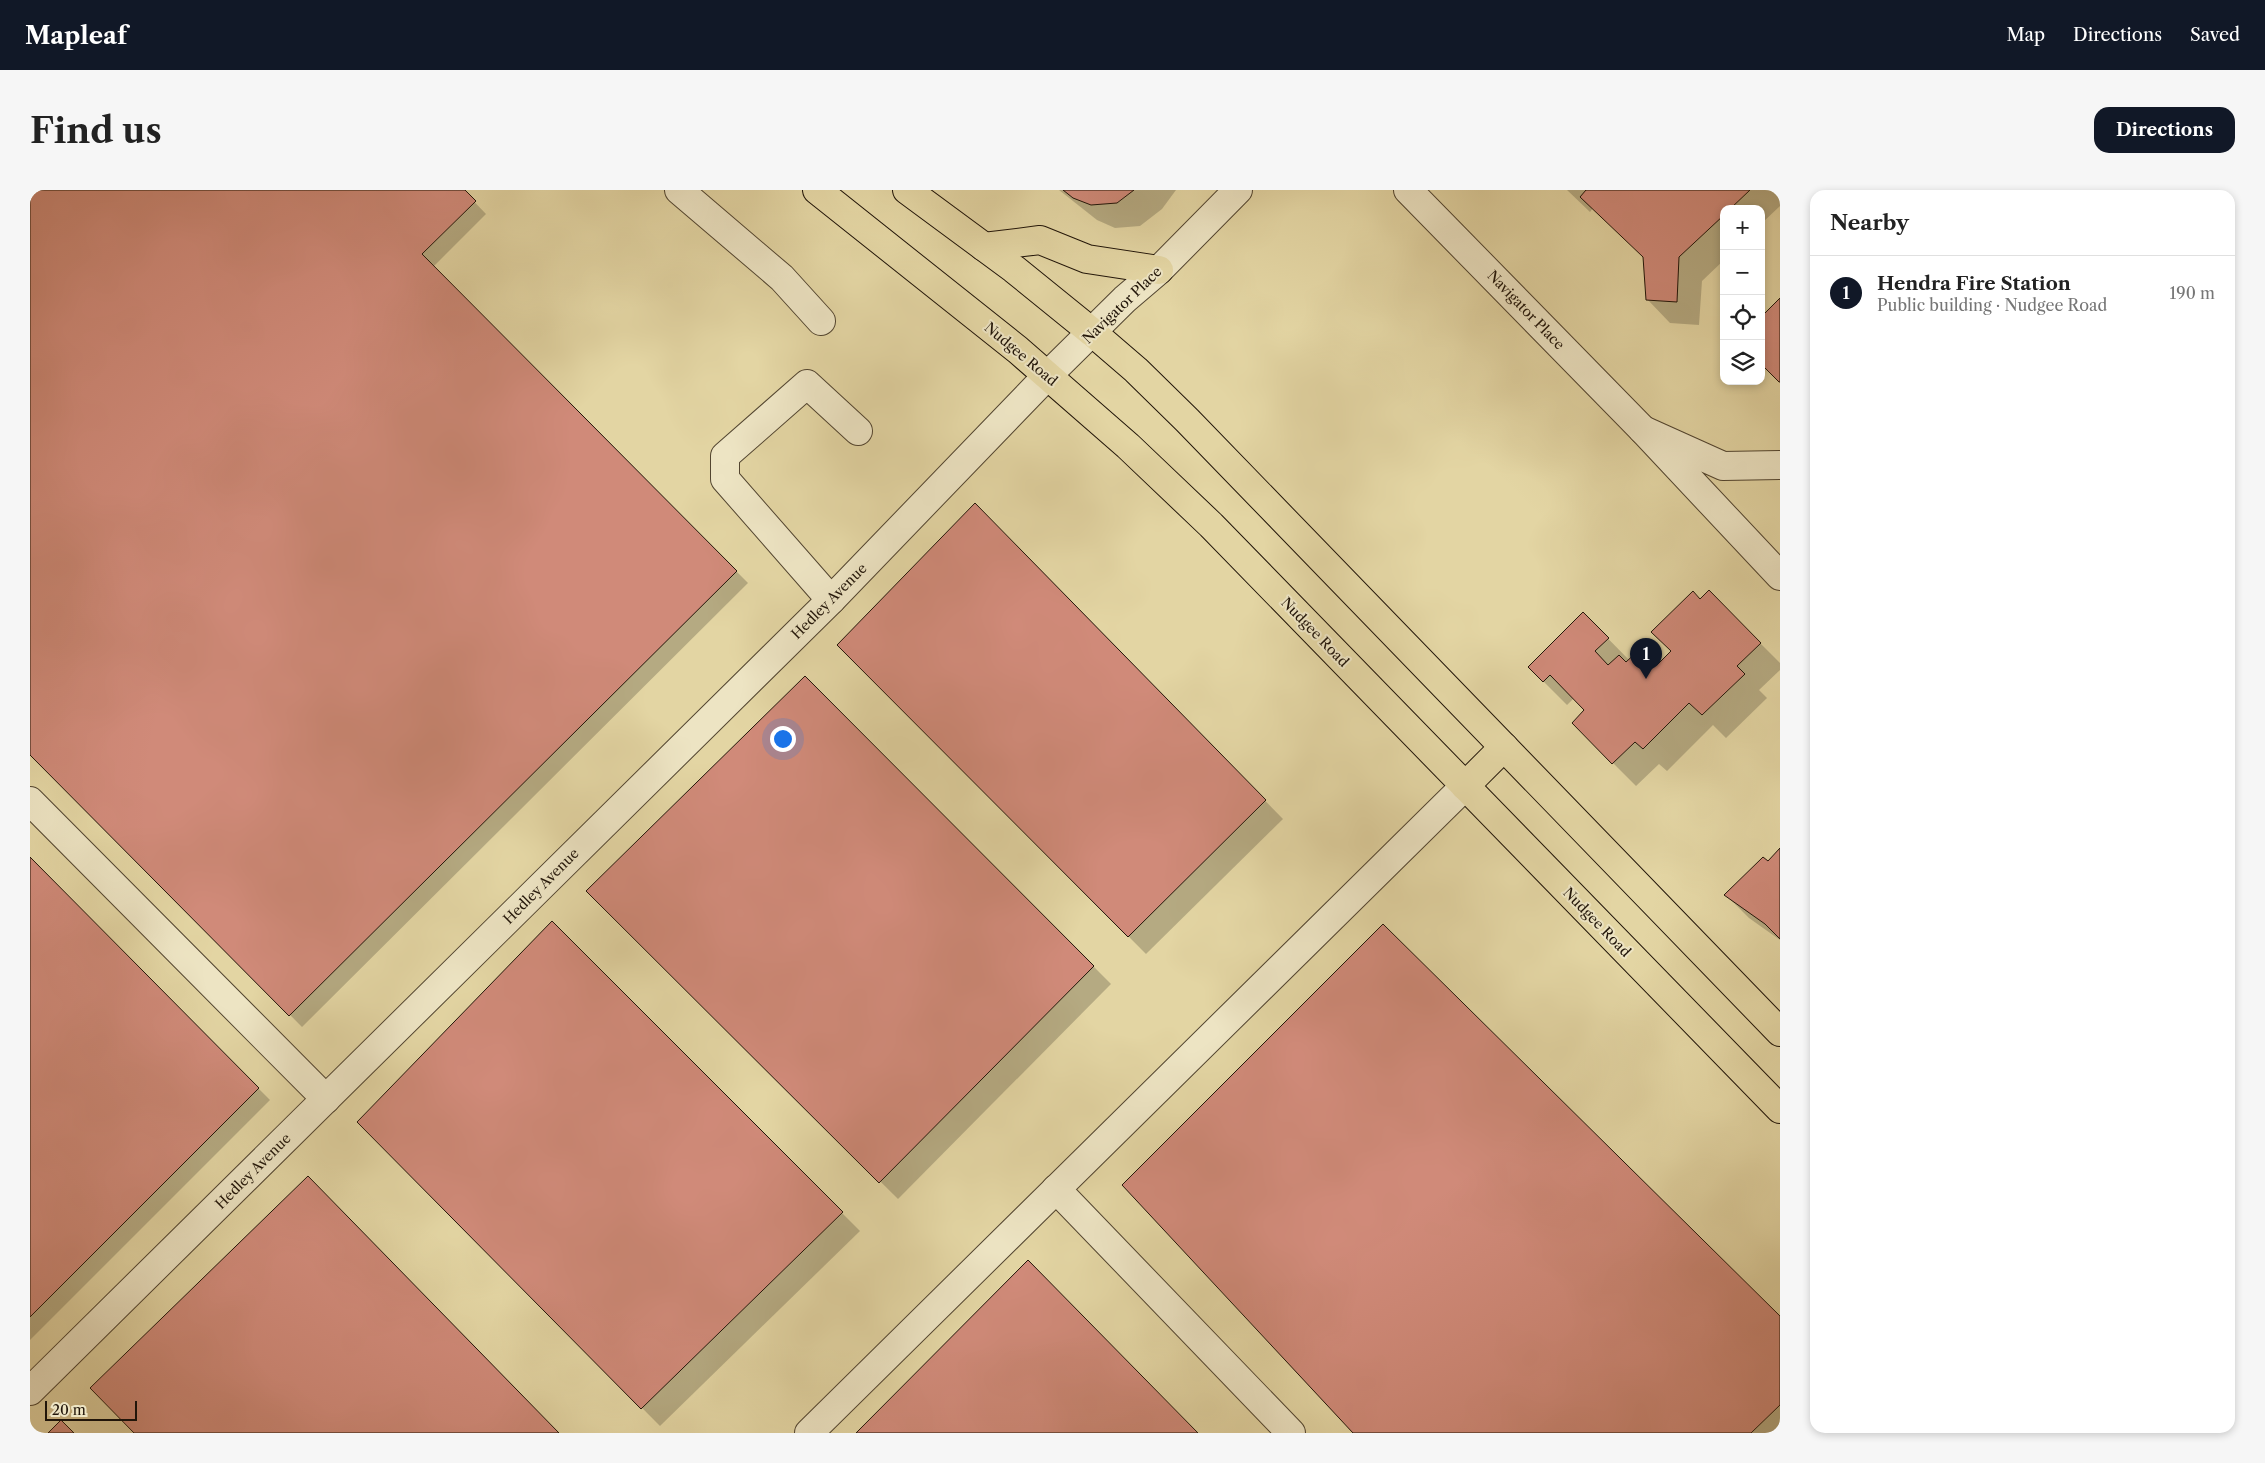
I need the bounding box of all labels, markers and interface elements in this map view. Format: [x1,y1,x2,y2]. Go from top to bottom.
text: Mapleaf [25,21,127,50]
text: Map [2006,24,2045,46]
text: Directions [2073,24,2162,46]
text: Saved [2190,24,2240,46]
button: Directions [2094,107,2235,153]
text: Find us [30,109,162,152]
map controls [1720,205,1765,385]
button: + [1720,205,1765,250]
text: Nearby [1830,210,1909,235]
button: − [1720,250,1765,295]
street label: Navigator Place [1078,262,1166,347]
street label: Navigator Place [1484,266,1569,354]
text: Hendra Fire Station [1877,272,2071,295]
text: 1 [1842,283,1850,303]
text: 190 m [2170,283,2215,303]
button: locate [1720,295,1765,340]
text: Public building · Nudgee Road [1877,295,2107,315]
street label: Nudgee Road [981,318,1062,390]
button: layers [1720,340,1765,385]
street label: Hedley Avenue [787,559,871,643]
street label: Nudgee Road [1277,593,1353,671]
pin: 1 [1630,638,1662,679]
your location [770,726,796,752]
street label: Hedley Avenue [499,844,583,928]
street label: Nudgee Road [1559,883,1635,961]
street label: Hedley Avenue [211,1129,295,1213]
scale bar [45,1398,138,1421]
text: 20 m [52,1401,86,1419]

